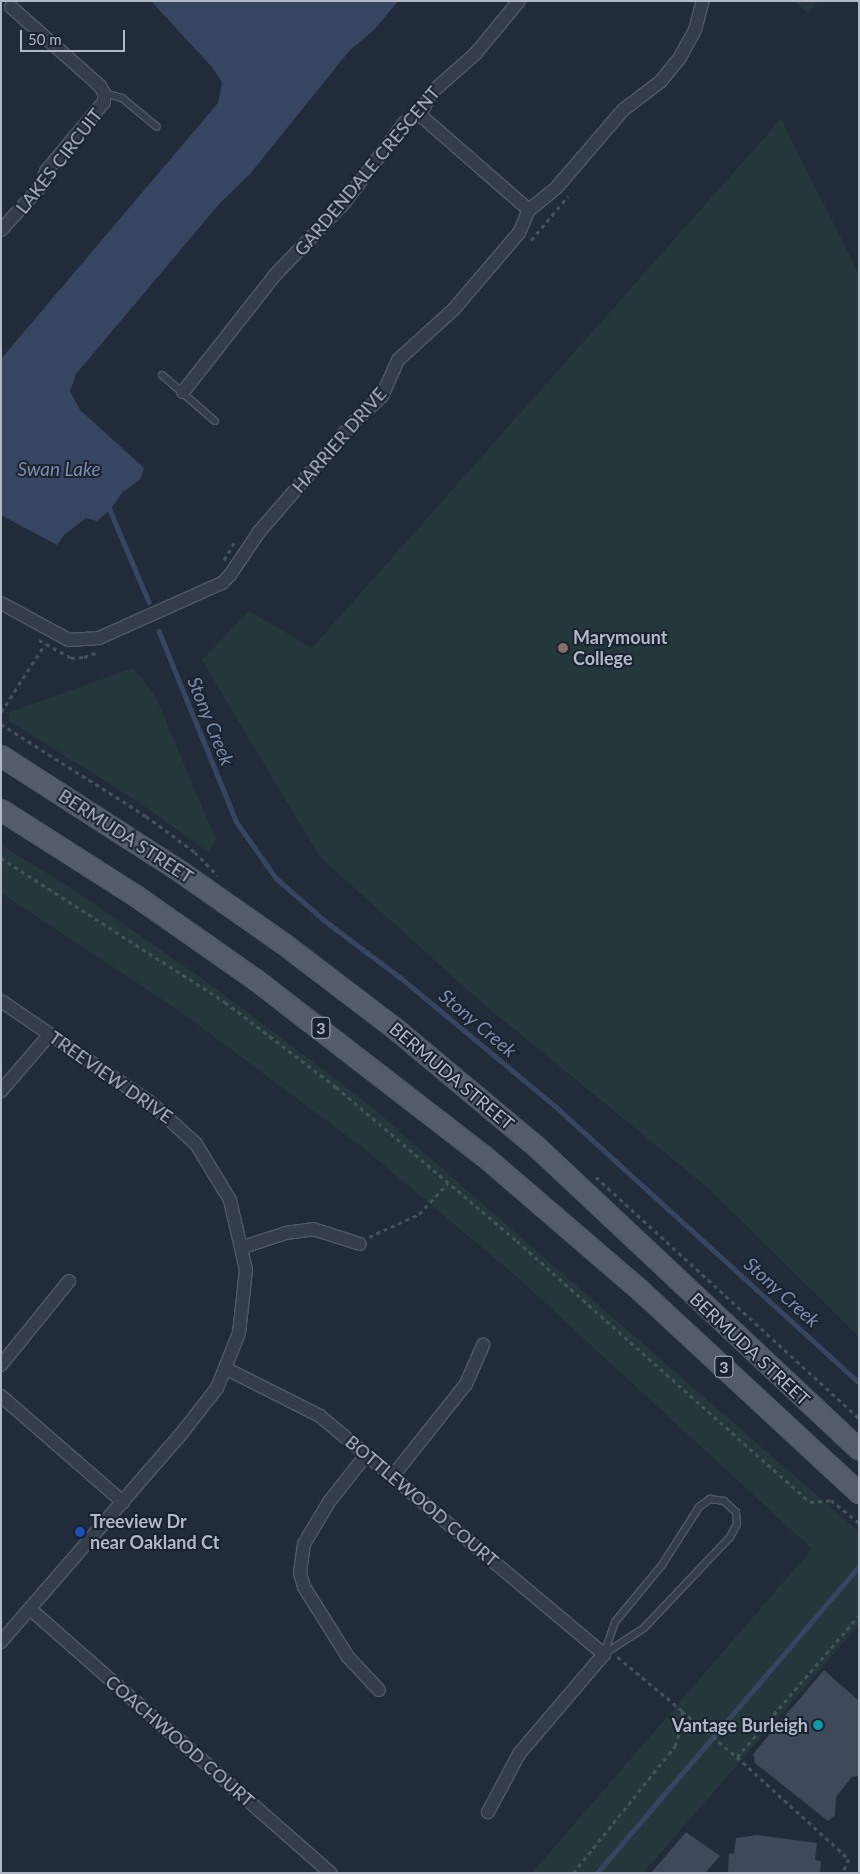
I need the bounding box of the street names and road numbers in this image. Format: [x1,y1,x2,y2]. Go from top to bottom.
street label: GARDENDALE CRESCENT [290,82,444,260]
street label: LAKES CIRCUIT [11,104,107,218]
street label: HARRIER DRIVE [287,383,391,497]
street label: BERMUDA STREET [54,784,198,888]
road number: 3 [311,1014,331,1042]
street label: BERMUDA STREET [385,1017,519,1135]
street label: TREEVIEW DRIVE [45,1026,177,1128]
street label: BERMUDA STREET [685,1288,815,1410]
road number: 3 [714,1354,734,1380]
street label: BOTTLEWOOD COURT [341,1431,503,1571]
street label: COACHWOOD COURT [101,1671,259,1811]

